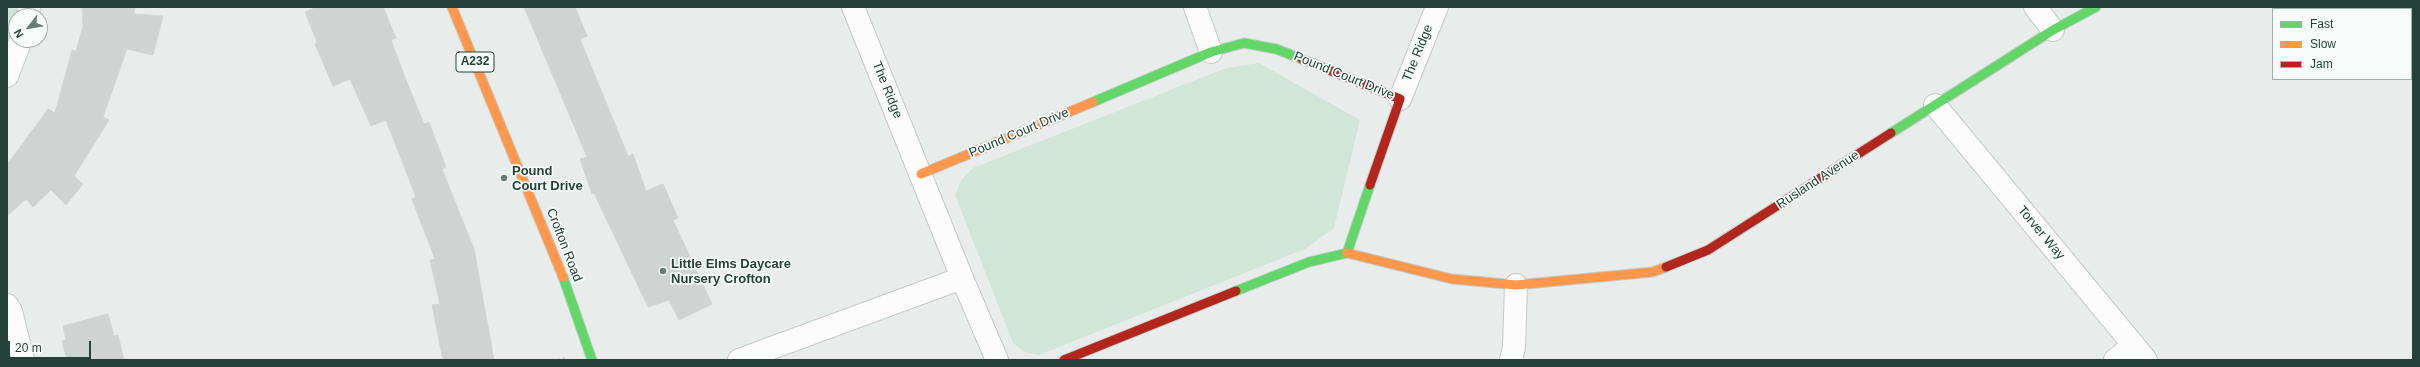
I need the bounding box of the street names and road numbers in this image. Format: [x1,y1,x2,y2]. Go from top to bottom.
street label: The Ridge [1400,22,1436,84]
street label: Pound Court Drive [1292,49,1396,103]
road number: A232 [456,52,494,72]
street label: The Ridge [869,59,905,121]
street label: Pound Court Drive [967,105,1071,161]
street label: Rusland Avenue [1774,148,1862,212]
street label: Torver Way [2014,203,2068,263]
street label: Crofton Road [543,206,585,284]

